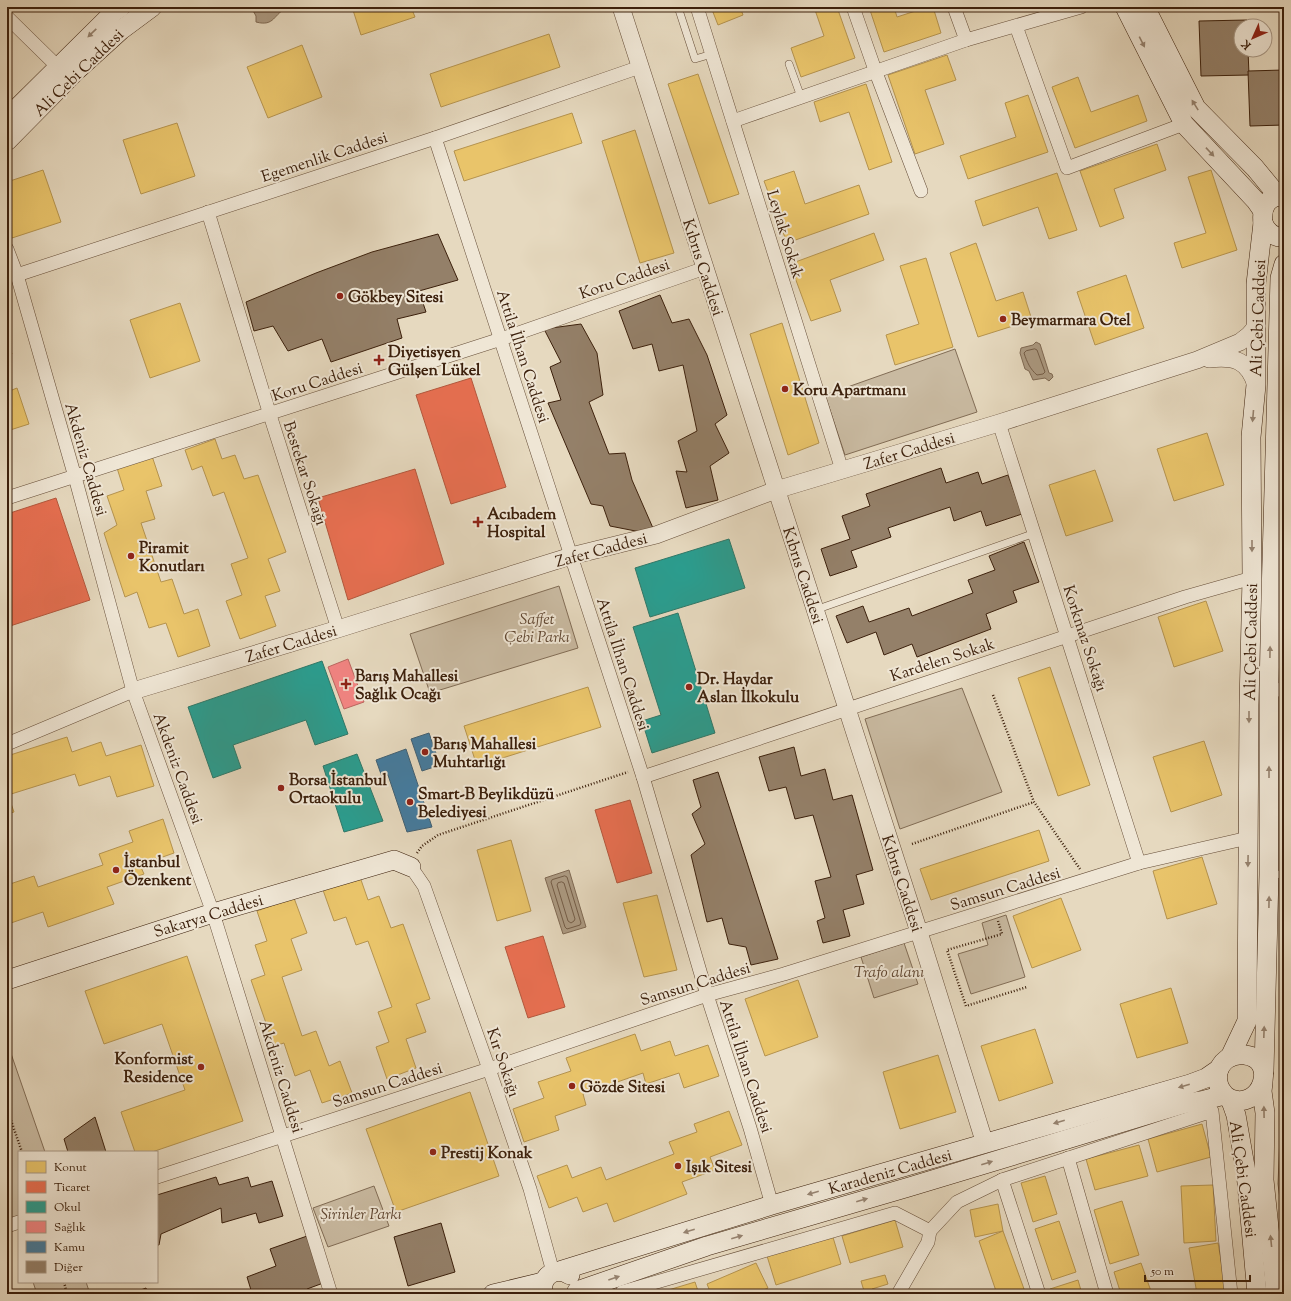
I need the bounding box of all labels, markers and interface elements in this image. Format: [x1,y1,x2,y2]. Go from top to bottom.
north arrow [1233,18,1273,58]
street label: Ali Çebi Caddesi [29,24,130,123]
one-way arrow [87,28,97,38]
one-way arrow [1139,36,1146,48]
text: K [1238,36,1256,54]
one-way arrow [1192,99,1199,111]
street label: Egemenlik Caddesi [259,127,391,190]
one-way arrow [1205,147,1214,157]
street label: Leylak Sokak [759,187,808,282]
street label: Kıbrıs Caddesi [675,216,728,320]
street label: Koru Caddesi [577,254,673,307]
street label: Ali Çebi Caddesi [1246,258,1273,377]
place label: Gökbey Sitesi [348,287,444,310]
street label: Attila İlhan Caddesi [489,287,554,427]
marker: Gökbey Sitesi [335,291,345,301]
place label: Beymarmara Otel [1011,310,1131,333]
marker: Beymarmara Otel [998,314,1008,324]
place label: Diyetisyen Gülşen Lükel [388,342,481,383]
marker: Diyetisyen Gülşen Lükel [373,354,385,366]
street label: Koru Caddesi [269,358,367,409]
place label: Koru Apartmanı [793,380,907,403]
marker: Koru Apartmanı [780,384,790,394]
street label: Akdeniz Caddesi [57,400,112,520]
one-way arrow [1250,410,1256,422]
street label: Bestekar Sokağı [276,419,331,529]
street label: Zafer Caddesi [861,427,959,477]
place label: Acıbadem Hospital [487,504,557,545]
marker: Acıbadem Hospital [472,516,484,528]
street label: Kıbrıs Caddesi [775,524,828,628]
street label: Zafer Caddesi [553,528,651,575]
place label: Piramit Konutları [139,538,205,579]
one-way arrow [1249,540,1255,553]
marker: Piramit Konutları [126,551,136,561]
street label: Korkmaz Sokağı [1056,583,1112,695]
street label: Ali Çebi Caddesi [1240,583,1265,701]
street label: Attila İlhan Caddesi [589,595,654,735]
park label: Saffet Çebi Parkı [504,609,570,650]
street label: Zafer Caddesi [243,620,341,670]
street label: Kardelen Sokak [888,634,998,689]
one-way arrow [1267,645,1273,658]
place label: Barış Mahallesi Sağlık Ocağı [355,666,459,707]
place label: Dr. Haydar Aslan İlkokulu [697,669,800,710]
marker: Barış Mahallesi Sağlık Ocağı [340,678,352,690]
marker: Dr. Haydar Aslan İlkokulu [684,682,694,692]
street label: Akdeniz Caddesi [146,710,208,828]
one-way arrow [1246,711,1252,724]
place label: Barış Mahallesi Muhtarlığı [433,734,537,775]
marker: Barış Mahallesi Muhtarlığı [420,747,430,757]
one-way arrow [1266,765,1272,778]
place label: Borsa İstanbul Ortaokulu [289,769,388,811]
marker: Borsa İstanbul Ortaokulu [276,783,286,793]
place label: Smart-B Beylikdüzü Belediyesi [418,784,555,825]
marker: Smart-B Beylikdüzü Belediyesi [405,797,415,807]
street label: Kıbrıs Caddesi [874,832,927,936]
place label: İstanbul Özenkent [124,851,192,893]
one-way arrow [1244,855,1251,867]
street label: Samsun Caddesi [948,863,1064,918]
marker: İstanbul Özenkent [111,865,121,875]
street label: Sakarya Caddesi [151,890,267,945]
one-way arrow [1265,896,1272,908]
street label: Samsun Caddesi [638,958,754,1013]
park label: Trafo alanı [854,962,924,985]
street label: Attila İlhan Caddesi [712,997,777,1137]
street label: Akdeniz Caddesi [251,1017,308,1137]
street label: Kır Sokağı [479,1025,524,1101]
one-way arrow [1261,1026,1268,1038]
place label: Konformist Residence [114,1049,194,1090]
street label: Samsun Caddesi [330,1058,446,1115]
marker: Konformist Residence [196,1062,206,1072]
place label: Gözde Sitesi [580,1077,666,1100]
marker: Gözde Sitesi [567,1081,577,1091]
one-way arrow [1177,1083,1189,1089]
one-way arrow [1261,1105,1267,1118]
one-way arrow [1053,1119,1065,1125]
street label: Ali Çebi Caddesi [1222,1119,1261,1240]
place label: Prestij Konak [441,1143,533,1166]
street label: Karadeniz Caddesi [826,1145,956,1202]
marker: Prestij Konak [428,1147,438,1157]
legend [18,1151,158,1283]
place label: Işık Sitesi [686,1157,752,1180]
text: Konut [54,1159,87,1177]
one-way arrow [981,1160,993,1166]
marker: Işık Sitesi [673,1161,683,1171]
text: Ticaret [54,1179,90,1197]
one-way arrow [807,1190,819,1196]
one-way arrow [857,1197,869,1203]
text: Okul [54,1199,81,1217]
park label: Şirinler Parkı [320,1204,402,1227]
text: Sağlık [54,1219,86,1237]
one-way arrow [682,1228,694,1234]
one-way arrow [732,1234,744,1240]
one-way arrow [1267,1235,1274,1247]
text: Kamu [54,1239,85,1257]
scale bar [1145,1257,1250,1283]
text: Diğer [54,1259,83,1277]
text: 50 m [1150,1263,1174,1281]
one-way arrow [609,1275,621,1281]

